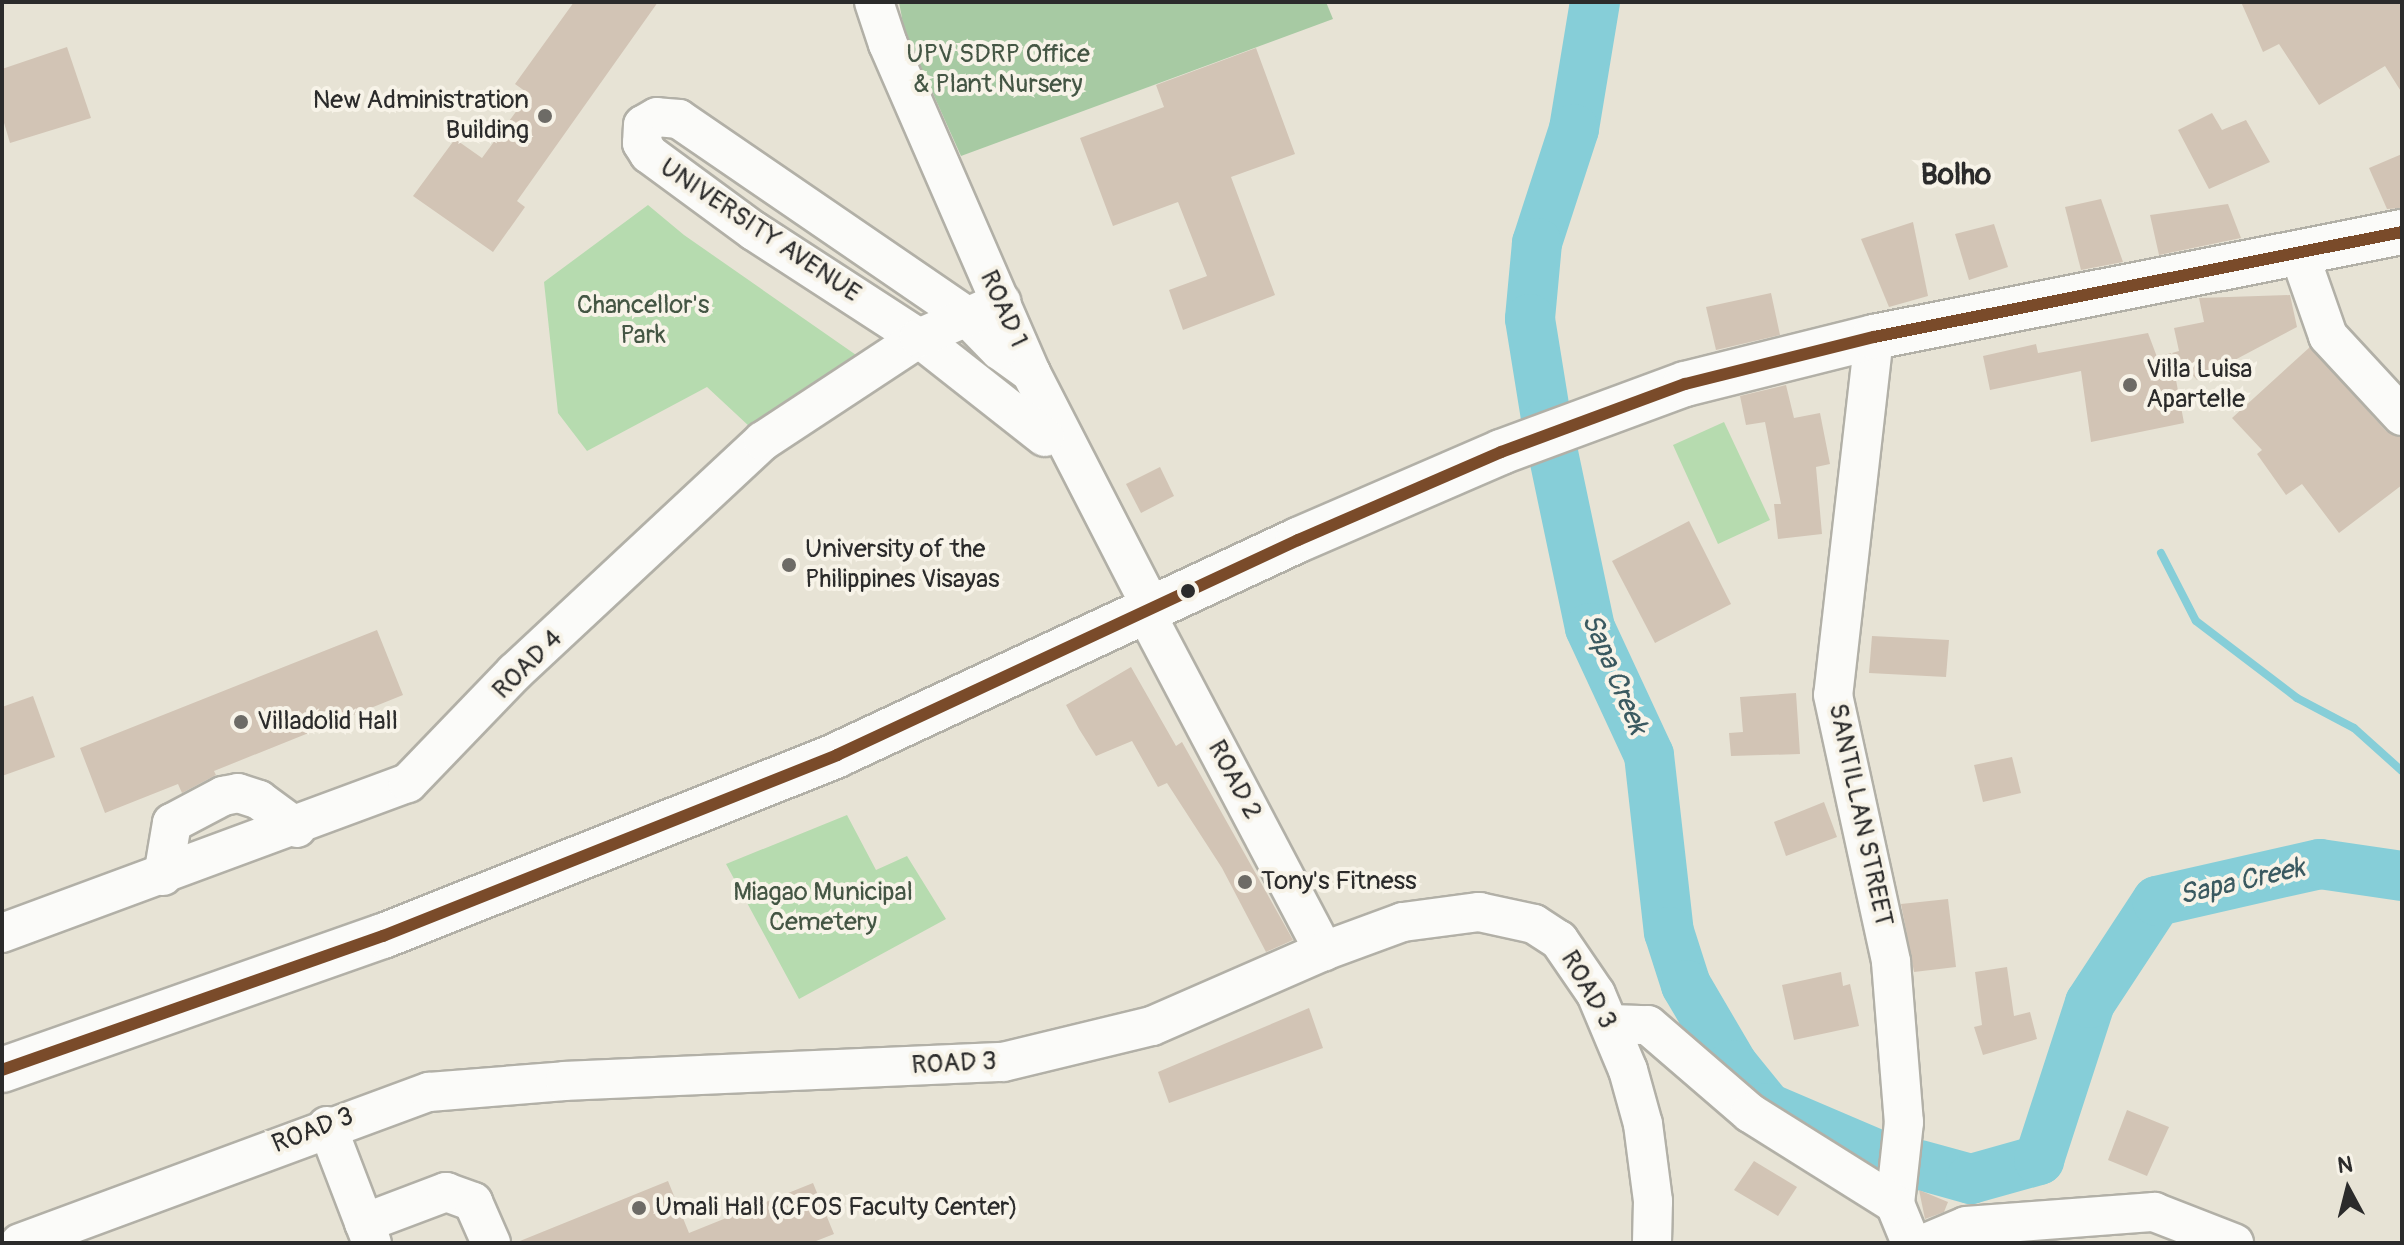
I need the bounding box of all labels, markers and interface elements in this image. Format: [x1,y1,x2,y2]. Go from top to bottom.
park label: UPV SDRP Office & Plant Nursery [906,39,1090,100]
place label: New Administration Building [313,85,529,146]
marker: New Administration Building [536,107,554,125]
street label: UNIVERSITY AVENUE [654,152,866,310]
district label: Bolho [1921,157,1991,193]
street label: ROAD 1 [972,266,1034,352]
park label: Chancellor's Park [577,290,709,352]
place label: Villa Luisa Apartelle [2146,354,2252,416]
marker: Villa Luisa Apartelle [2121,376,2139,394]
place label: University of the Philippines Visayas [805,534,1000,596]
marker: University of the Philippines Visayas [780,556,798,574]
unlabelled marker [1180,583,1196,599]
water label: Sapa Creek [1574,609,1654,739]
street label: ROAD 4 [487,624,569,706]
street label: SANTILLAN STREET [1821,701,1899,929]
place label: Villadolid Hall [257,706,398,738]
marker: Villadolid Hall [232,713,250,731]
street label: ROAD 2 [1200,735,1268,825]
water label: Sapa Creek [2176,851,2308,913]
place label: Tony's Fitness [1261,866,1417,898]
marker: Tony's Fitness [1236,873,1254,891]
park label: Miagao Municipal Cemetery [733,877,913,938]
street label: ROAD 3 [1553,945,1623,1035]
street label: ROAD 3 [911,1046,997,1082]
street label: ROAD 3 [268,1101,358,1161]
north arrow [2308,1149,2388,1229]
text: N [2336,1150,2354,1180]
place label: Umali Hall (CFOS Faculty Center) [655,1192,1018,1224]
marker: Umali Hall (CFOS Faculty Center) [630,1199,648,1217]

